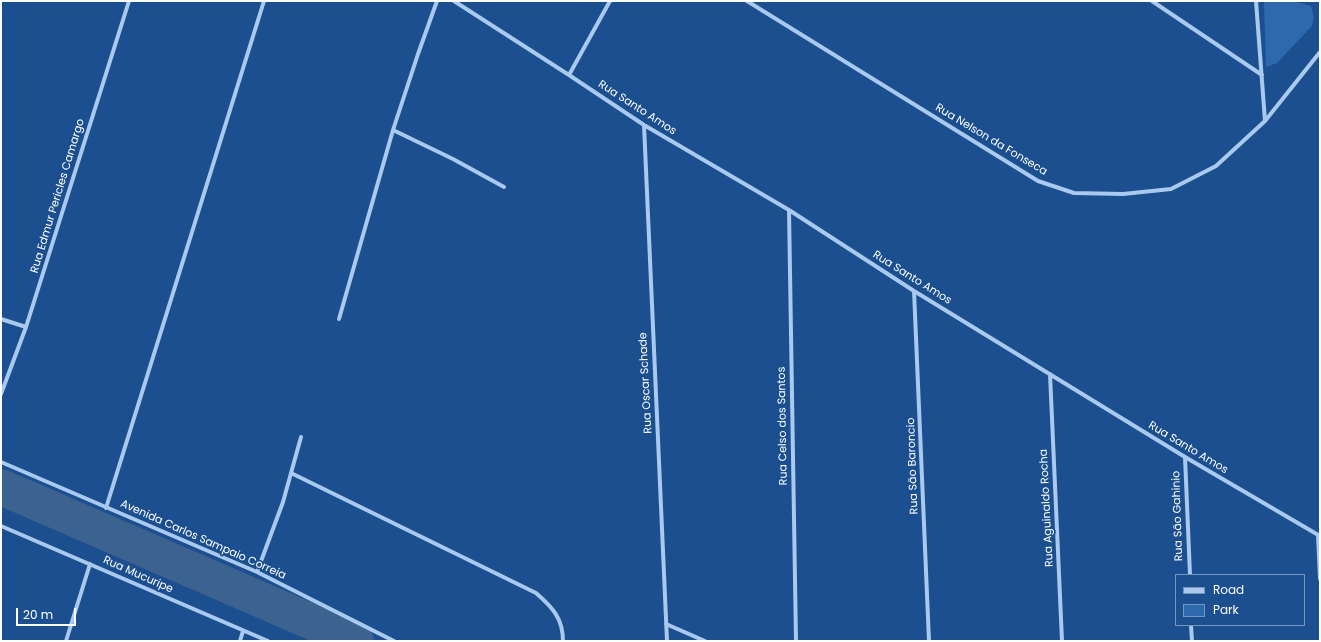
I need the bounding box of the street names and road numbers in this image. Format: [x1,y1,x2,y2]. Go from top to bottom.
street label: Rua Santo Amos [595,78,679,138]
street label: Rua Nelson da Fonseca [933,101,1049,179]
street label: Rua Edmur Pericles Camargo [28,117,88,275]
street label: Rua Santo Amos [870,248,954,308]
street label: Rua Oscar Schade [637,332,655,434]
street label: Rua Celso dos Santos [775,367,791,485]
street label: Rua São Baroncio [905,417,921,515]
street label: Rua Santo Amos [1146,419,1230,477]
street label: Rua Aguinaldo Rocha [1037,449,1057,567]
street label: Rua São Gahinio [1170,471,1186,561]
street label: Avenida Carlos Sampaio Correia [118,497,288,583]
street label: Rua Mucuripe [101,554,175,596]

